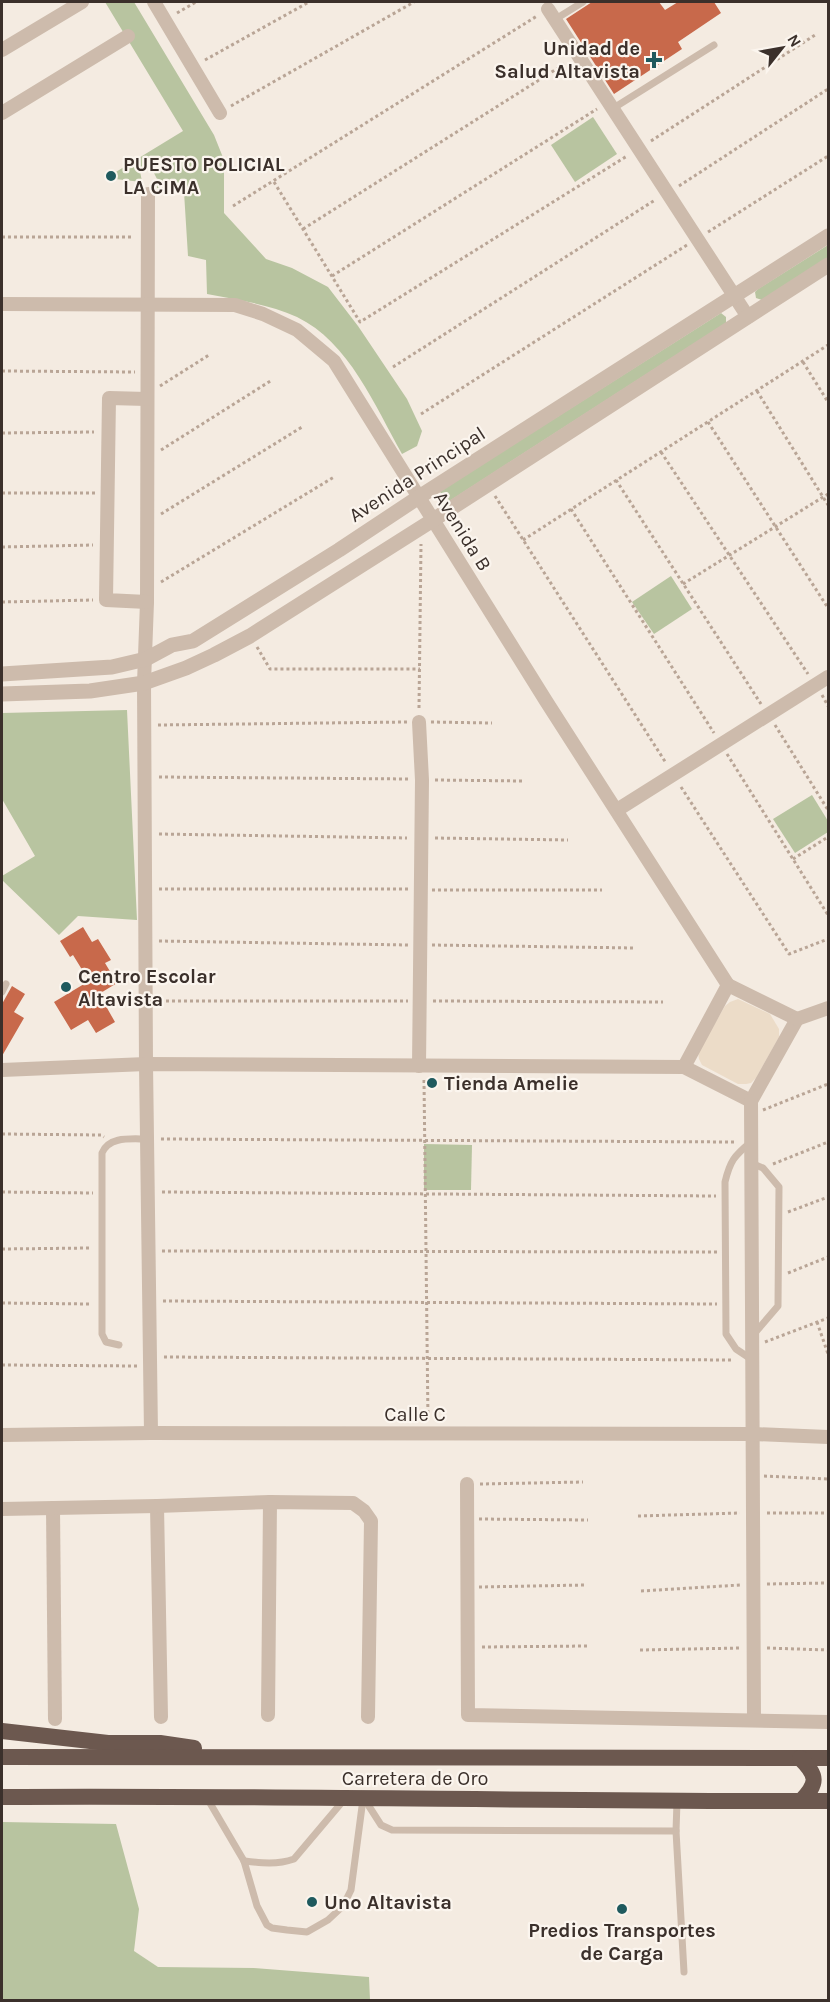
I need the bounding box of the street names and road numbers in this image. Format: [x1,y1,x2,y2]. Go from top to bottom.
street label: Avenida Principal [345,422,490,527]
street label: Avenida B [429,487,496,575]
street label: Calle C [384,1403,446,1426]
street label: Carretera de Oro [342,1767,488,1790]

